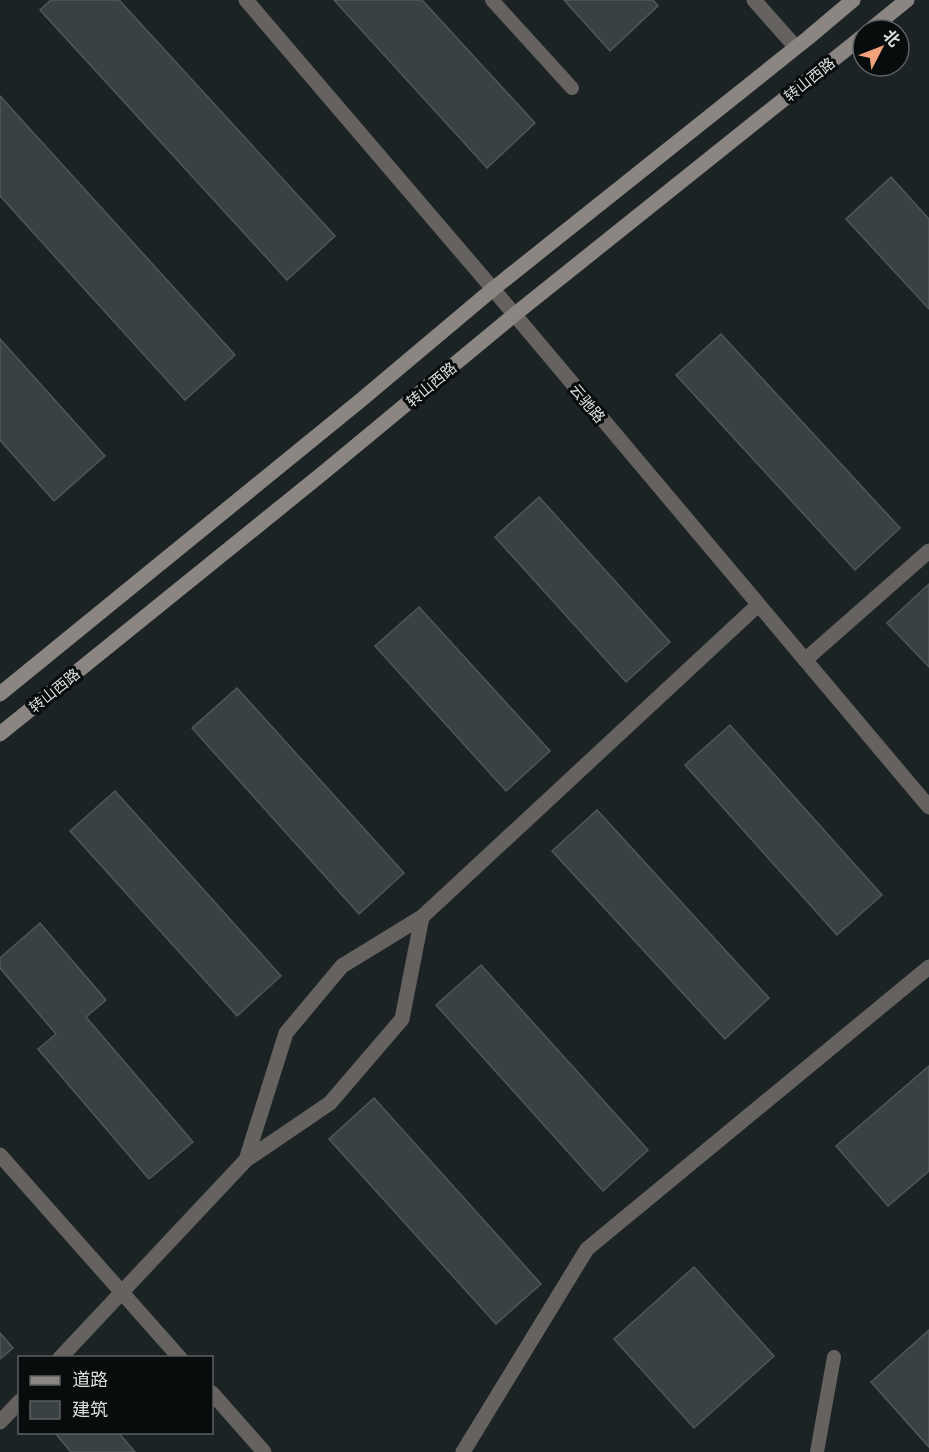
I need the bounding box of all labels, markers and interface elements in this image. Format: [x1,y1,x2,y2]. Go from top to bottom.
north arrow [851,18,911,78]
text: 北 [879,25,906,51]
street label: 转山西路 [779,52,839,106]
street label: 转山西路 [402,357,460,411]
street label: 云驰路 [566,379,610,427]
street label: 转山西路 [24,663,84,717]
legend [18,1356,213,1434]
text: 道路 [72,1367,108,1391]
text: 建筑 [72,1397,108,1421]

